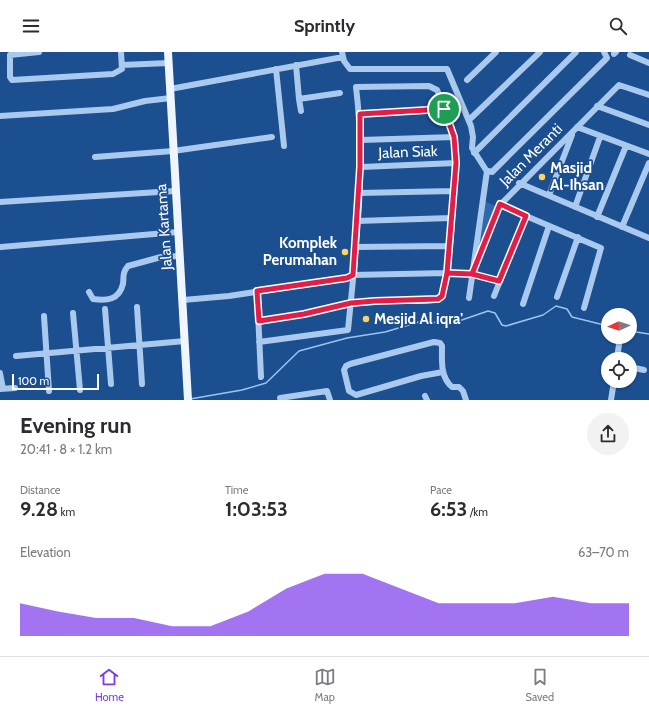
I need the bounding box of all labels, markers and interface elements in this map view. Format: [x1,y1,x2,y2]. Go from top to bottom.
icon: menu [20,15,42,37]
text: Sprintly [294,15,355,37]
icon: search [607,15,629,37]
pin [427,92,461,126]
icon: arrive [433,98,455,120]
street label: Jalan Meranti [495,120,566,191]
street label: Jalan Siak [377,142,438,162]
place label: Masjid Al-Ihsan [550,159,604,194]
marker: Masjid Al-Ihsan [537,172,547,182]
street label: Jalan Kartama [152,182,176,272]
place label: Komplek Perumahan [263,234,338,269]
marker: Komplek Perumahan [340,247,350,257]
north arrow [601,308,637,344]
map controls [601,308,637,388]
place label: Mesjid Al iqra' [374,310,463,328]
marker: Mesjid Al iqra' [361,314,371,324]
button: locate [601,352,637,388]
scale bar [12,372,99,391]
text: 100 m [18,374,49,388]
text: Evening run [20,412,132,439]
button: share [587,413,629,455]
text: 20:41 · 8 × 1.2 km [20,441,112,457]
text: Distance [20,483,61,497]
text: Time [225,483,248,497]
text: Pace [430,483,452,497]
text: 9.28 [20,497,58,521]
text: 1:03:53 [225,497,288,521]
text: 6:53 [430,497,467,521]
text: km [58,505,75,519]
text: /km [467,505,488,519]
text: Elevation [20,544,71,560]
text: 63–70 m [578,544,629,560]
tab: Home [95,666,124,704]
tab: Map [314,666,336,704]
tab: Saved [526,666,554,704]

